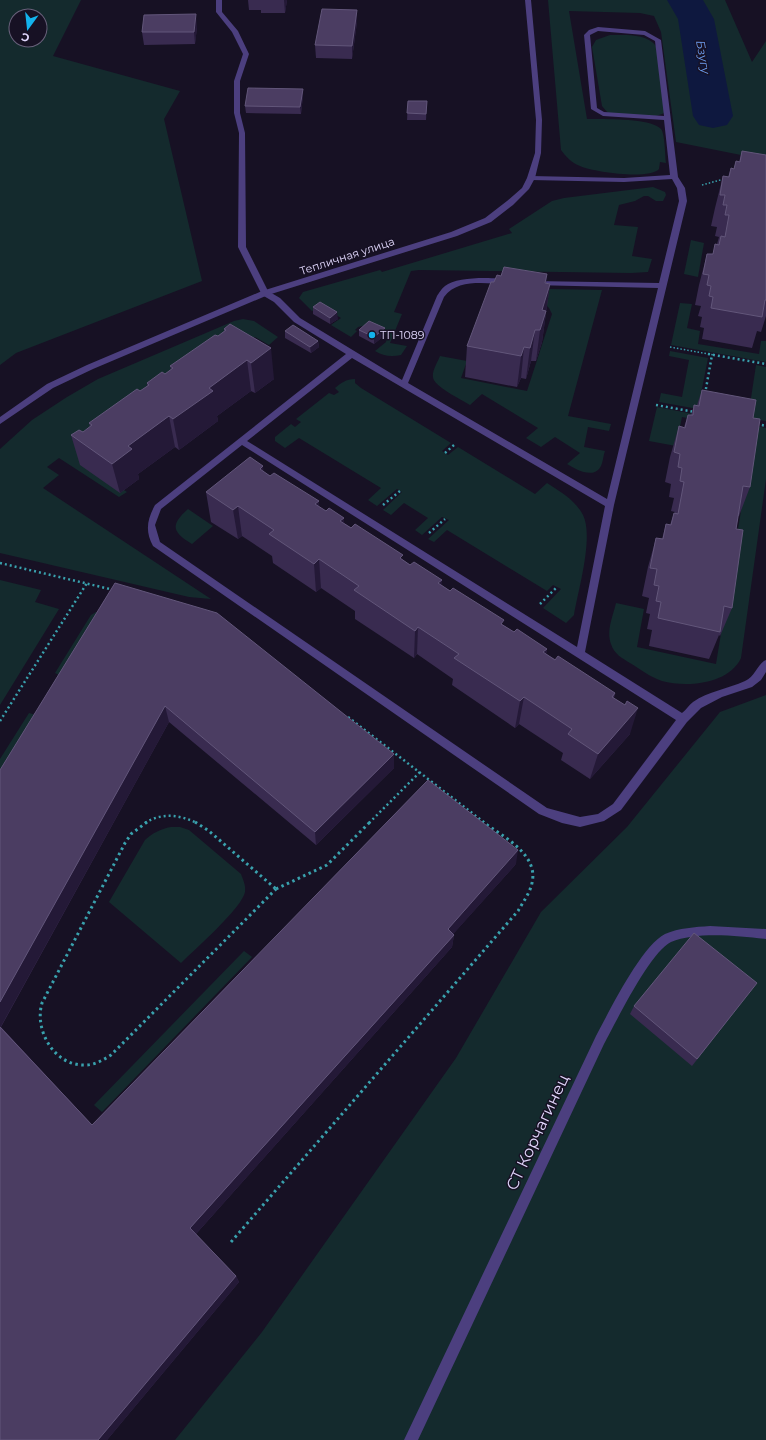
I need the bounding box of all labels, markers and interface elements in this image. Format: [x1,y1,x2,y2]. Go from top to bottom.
north arrow [8,8,48,48]
text: С [20,30,31,45]
water label: Бзугу [693,39,714,76]
street label: Тепличная улица [298,234,396,278]
place label: ТП-1089 [380,328,425,342]
marker: ТП-1089 [367,330,377,340]
street label: СТ Корчагинец [502,1071,573,1193]

